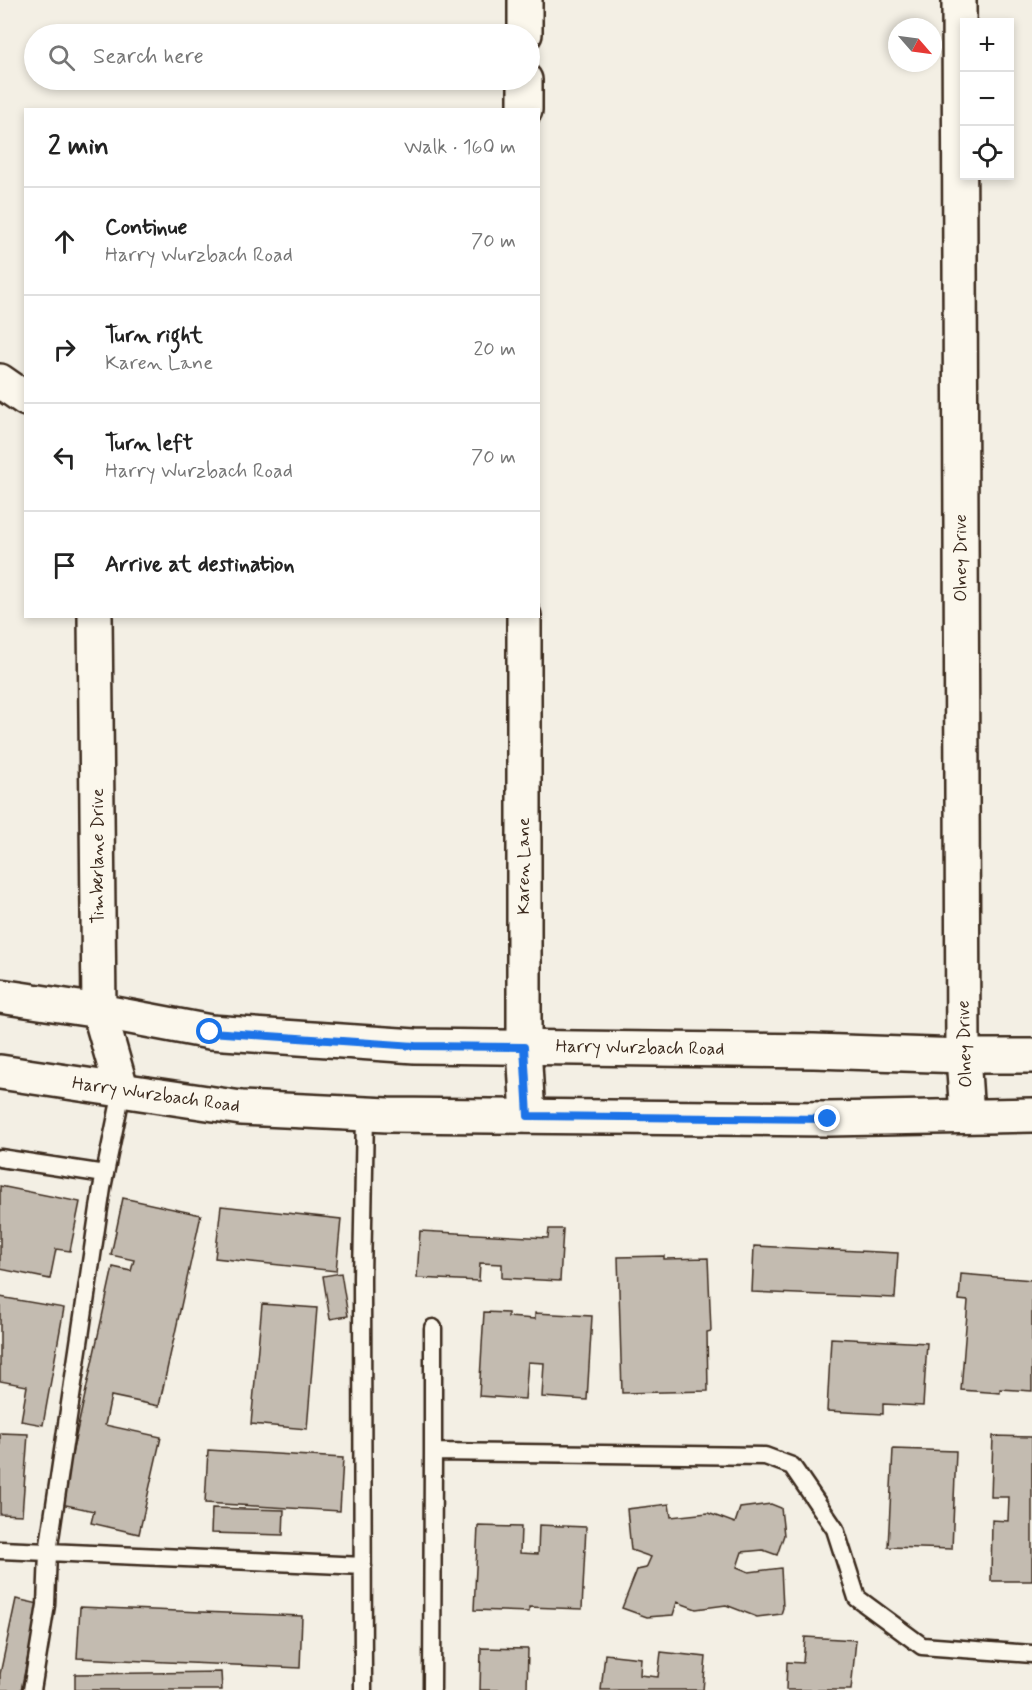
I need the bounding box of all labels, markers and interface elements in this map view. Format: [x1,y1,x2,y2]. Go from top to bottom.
north arrow [888,18,942,72]
map controls [960,18,1014,180]
button: + [960,18,1014,72]
search box [24,24,540,90]
icon: search [45,41,78,74]
text: Search here [93,43,204,71]
button: − [960,72,1014,126]
button: locate [960,126,1014,180]
text: 2 min [48,130,109,164]
text: Walk · 160 m [404,134,516,161]
text: Continue [105,214,187,242]
icon: ahead [48,225,81,258]
text: 70 m [471,228,516,255]
text: Harry Wurzbach Road [105,242,293,269]
text: Turn right [105,322,203,350]
icon: right [48,333,81,366]
text: 20 m [473,336,516,363]
text: Karen Lane [105,350,213,377]
text: Turn left [105,430,193,458]
icon: left [48,441,81,474]
text: 70 m [471,444,516,471]
text: Harry Wurzbach Road [105,458,293,485]
street label: Olney Drive [949,514,973,602]
icon: arrive [48,549,81,582]
text: Arrive at destination [105,551,295,579]
street label: Timberlane Drive [86,788,110,924]
street label: Karen Lane [512,817,536,915]
street label: Olney Drive [951,1000,979,1088]
route start [196,1018,222,1044]
street label: Harry Wurzbach Road [555,1035,725,1061]
street label: Harry Wurzbach Road [71,1071,241,1119]
route end [814,1105,840,1131]

